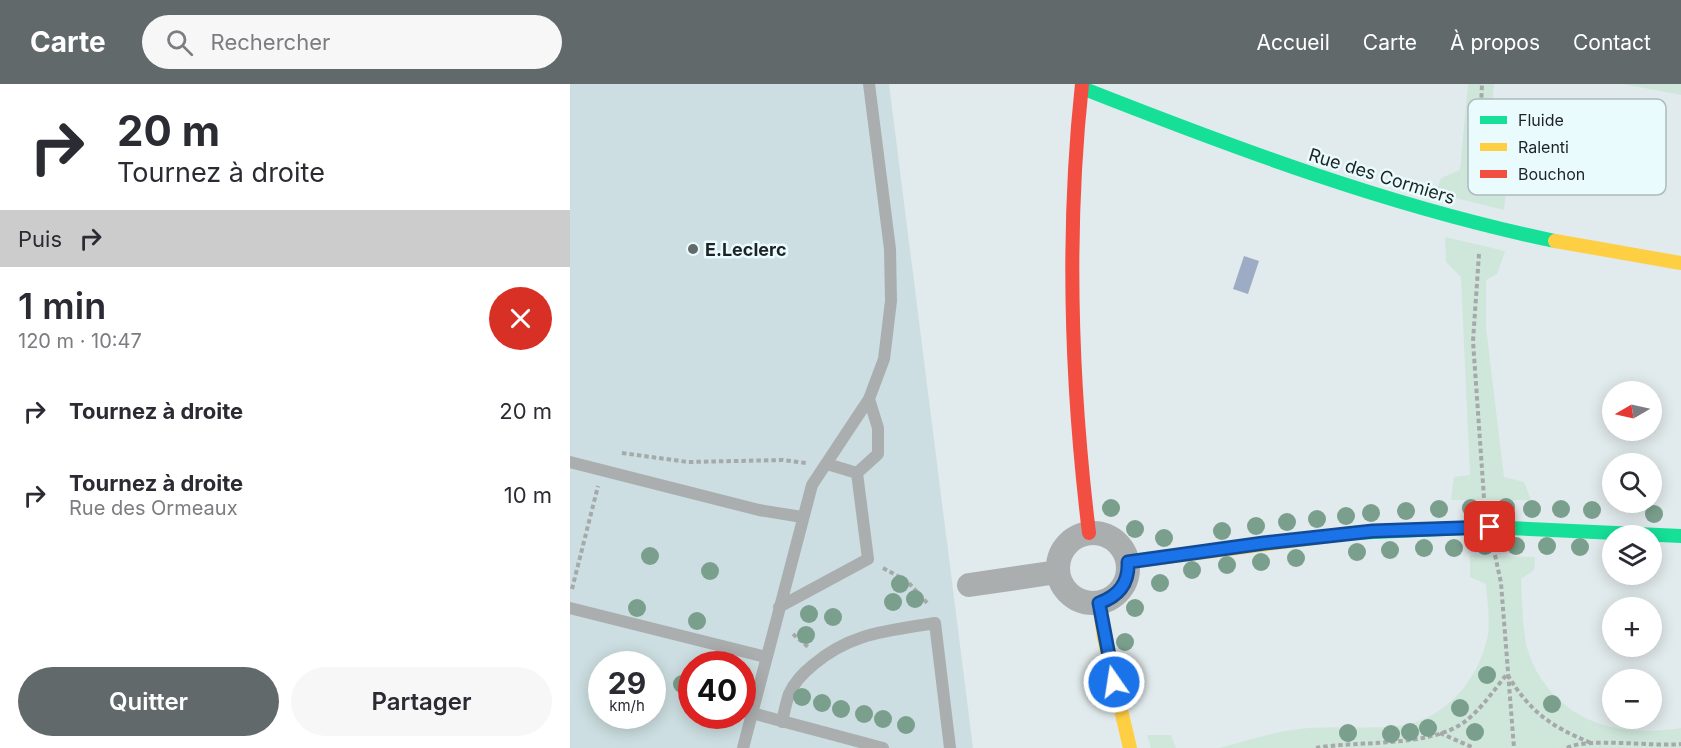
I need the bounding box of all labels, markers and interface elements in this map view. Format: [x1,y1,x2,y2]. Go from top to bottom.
search box [142,15,562,69]
text: Carte [30,25,106,59]
icon: search [163,26,196,59]
text: Rechercher [211,29,330,55]
text: Accueil [1256,30,1330,55]
text: Carte [1363,30,1417,55]
text: À propos [1450,30,1540,55]
text: Contact [1573,30,1651,55]
legend [1468,99,1666,195]
text: 20 m [117,105,220,156]
icon: right [18,108,96,186]
text: Fluide [1518,110,1564,130]
text: Ralenti [1518,137,1569,157]
street label: Rue des Cormiers [1306,144,1458,208]
text: Tournez à droite [117,156,325,189]
text: Bouchon [1518,164,1585,184]
icon: right [74,222,107,255]
text: Puis [18,226,62,252]
place label: E.Leclerc [705,239,787,260]
marker: E.Leclerc [686,242,700,256]
text: 1 min [18,284,106,328]
button: close [489,287,552,350]
text: 120 m · 10:47 [18,329,142,353]
north arrow [1602,381,1662,441]
map controls [1602,381,1662,729]
icon: right [18,395,51,428]
text: Tournez à droite [69,398,243,424]
text: 20 m [499,398,552,424]
button: search [1602,453,1662,513]
text: Tournez à droite [69,470,243,496]
icon: right [18,479,51,512]
text: 10 m [504,482,552,508]
text: Rue des Ormeaux [69,496,238,520]
pin [1464,501,1515,552]
icon: arrive [1473,510,1506,543]
button: layers [1602,525,1662,585]
button: + [1602,597,1662,657]
position arrow [1082,650,1146,714]
speed limit sign: 40 [678,651,756,729]
text: 29 [608,665,646,701]
button: Quitter [18,667,279,736]
button: Partager [291,667,552,736]
button: − [1602,669,1662,729]
text: km/h [609,696,645,715]

